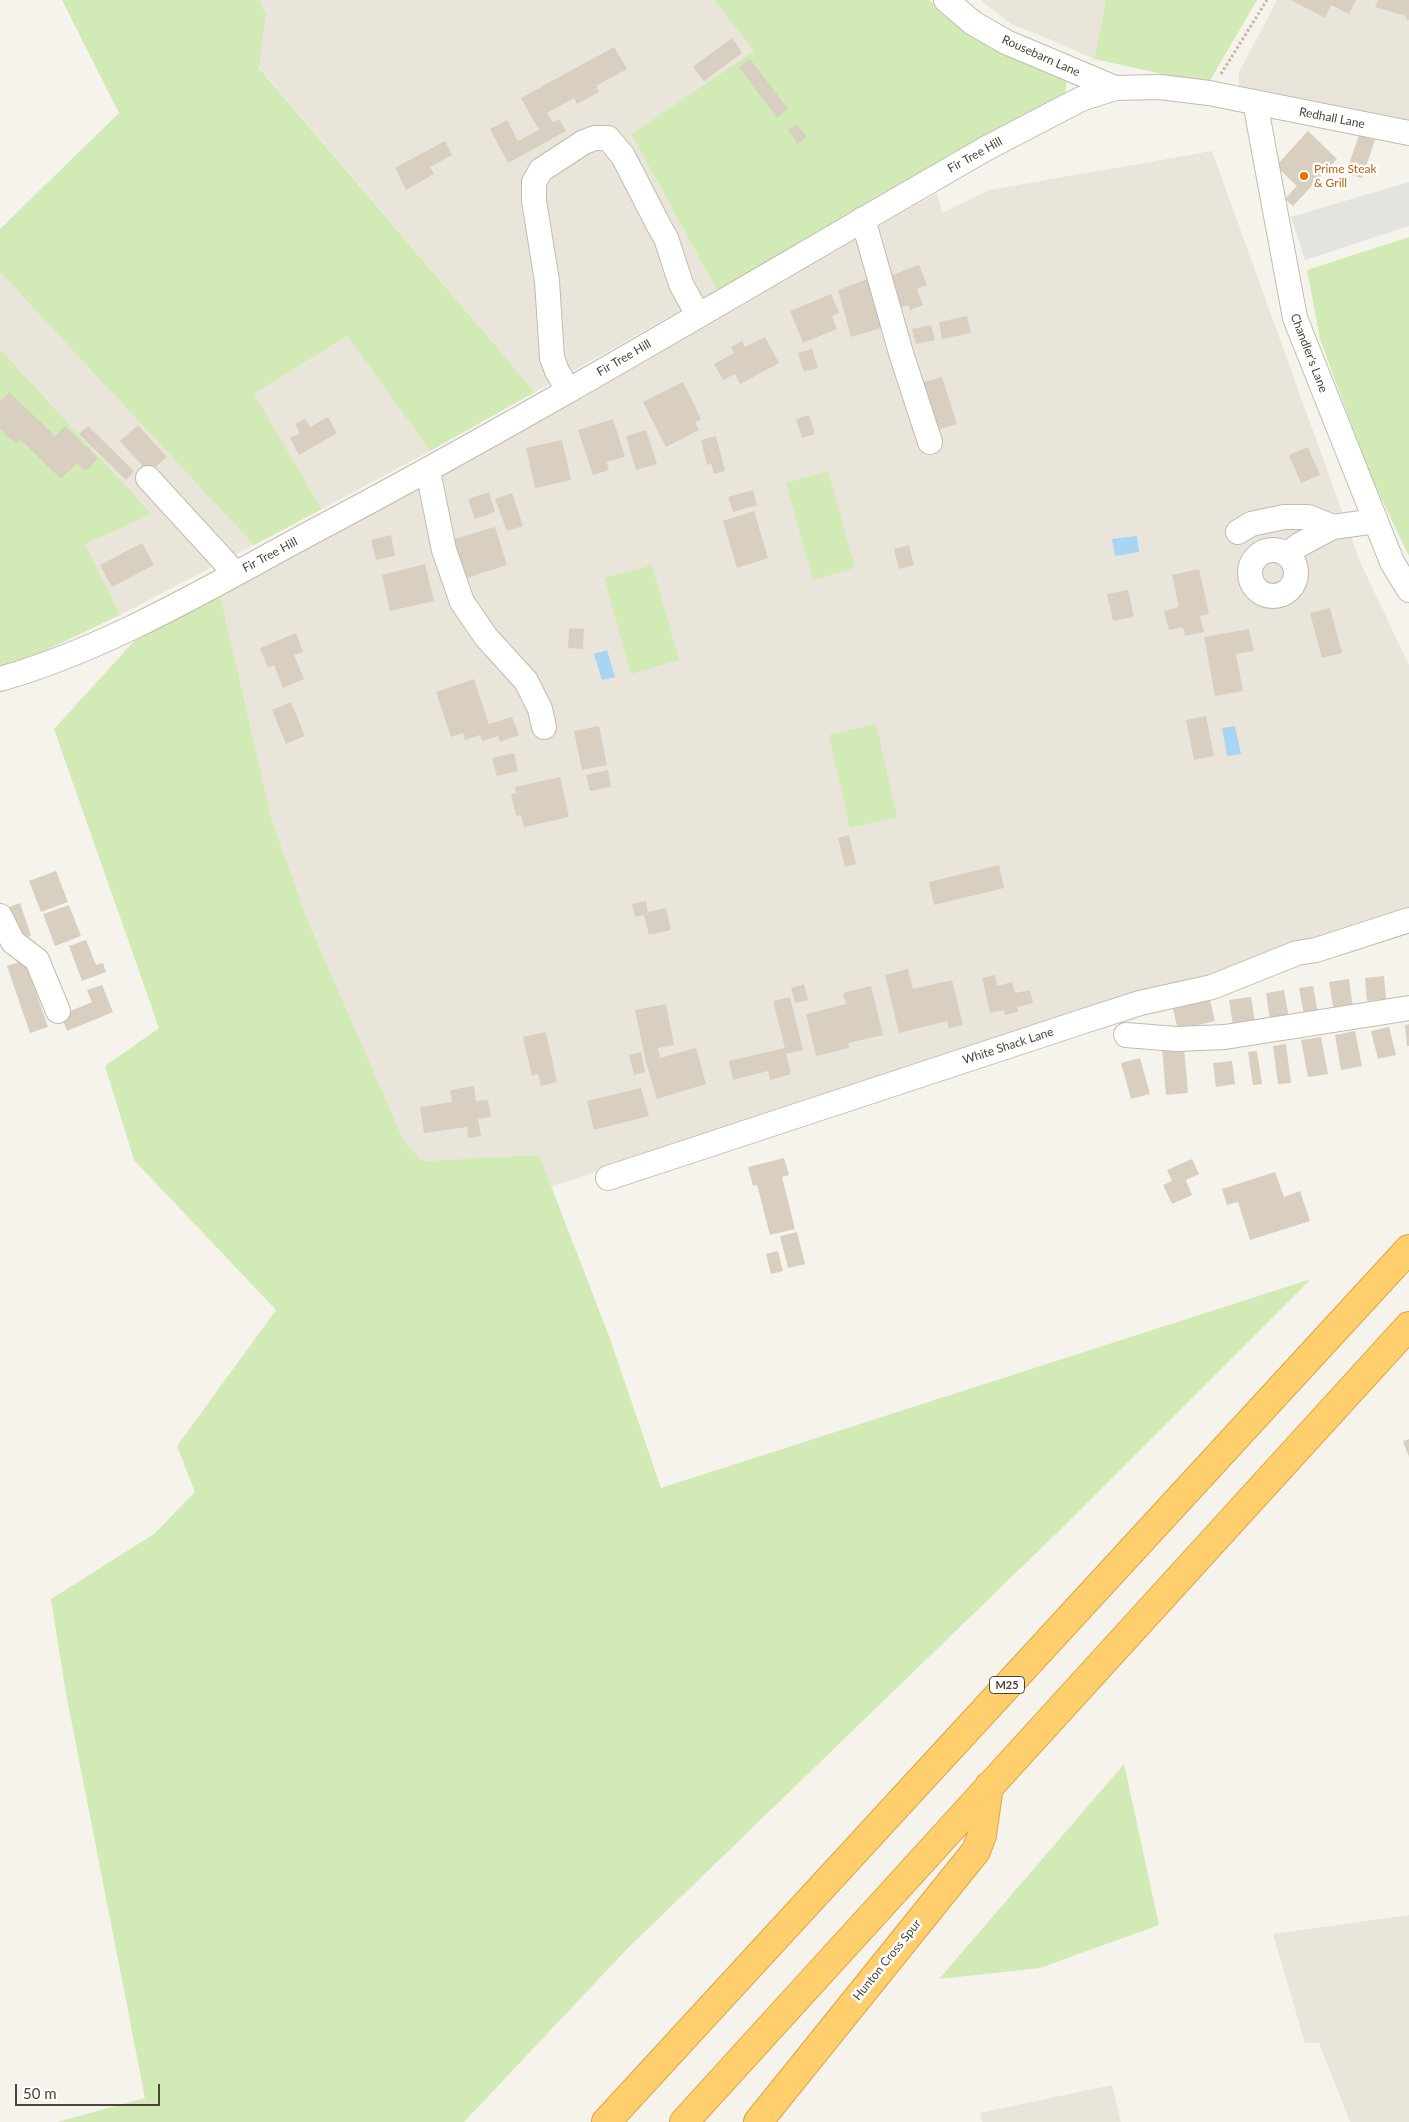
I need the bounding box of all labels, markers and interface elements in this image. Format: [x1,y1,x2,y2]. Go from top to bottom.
street label: Rousebarn Lane [1000,32,1082,80]
street label: Redhall Lane [1298,105,1366,131]
street label: Fir Tree Hill [945,134,1005,176]
place label: Prime Steak & Grill [1314,162,1377,190]
marker: Prime Steak & Grill [1298,170,1310,182]
street label: Chandler's Lane [1287,311,1331,395]
street label: Fir Tree Hill [594,337,654,379]
street label: Fir Tree Hill [240,534,300,576]
street label: White Shack Lane [961,1025,1055,1067]
road number: M25 [990,1676,1024,1694]
street label: Hunton Cross Spur [850,1917,924,2003]
scale bar [18,2074,162,2106]
text: 50 m [23,2084,57,2102]

